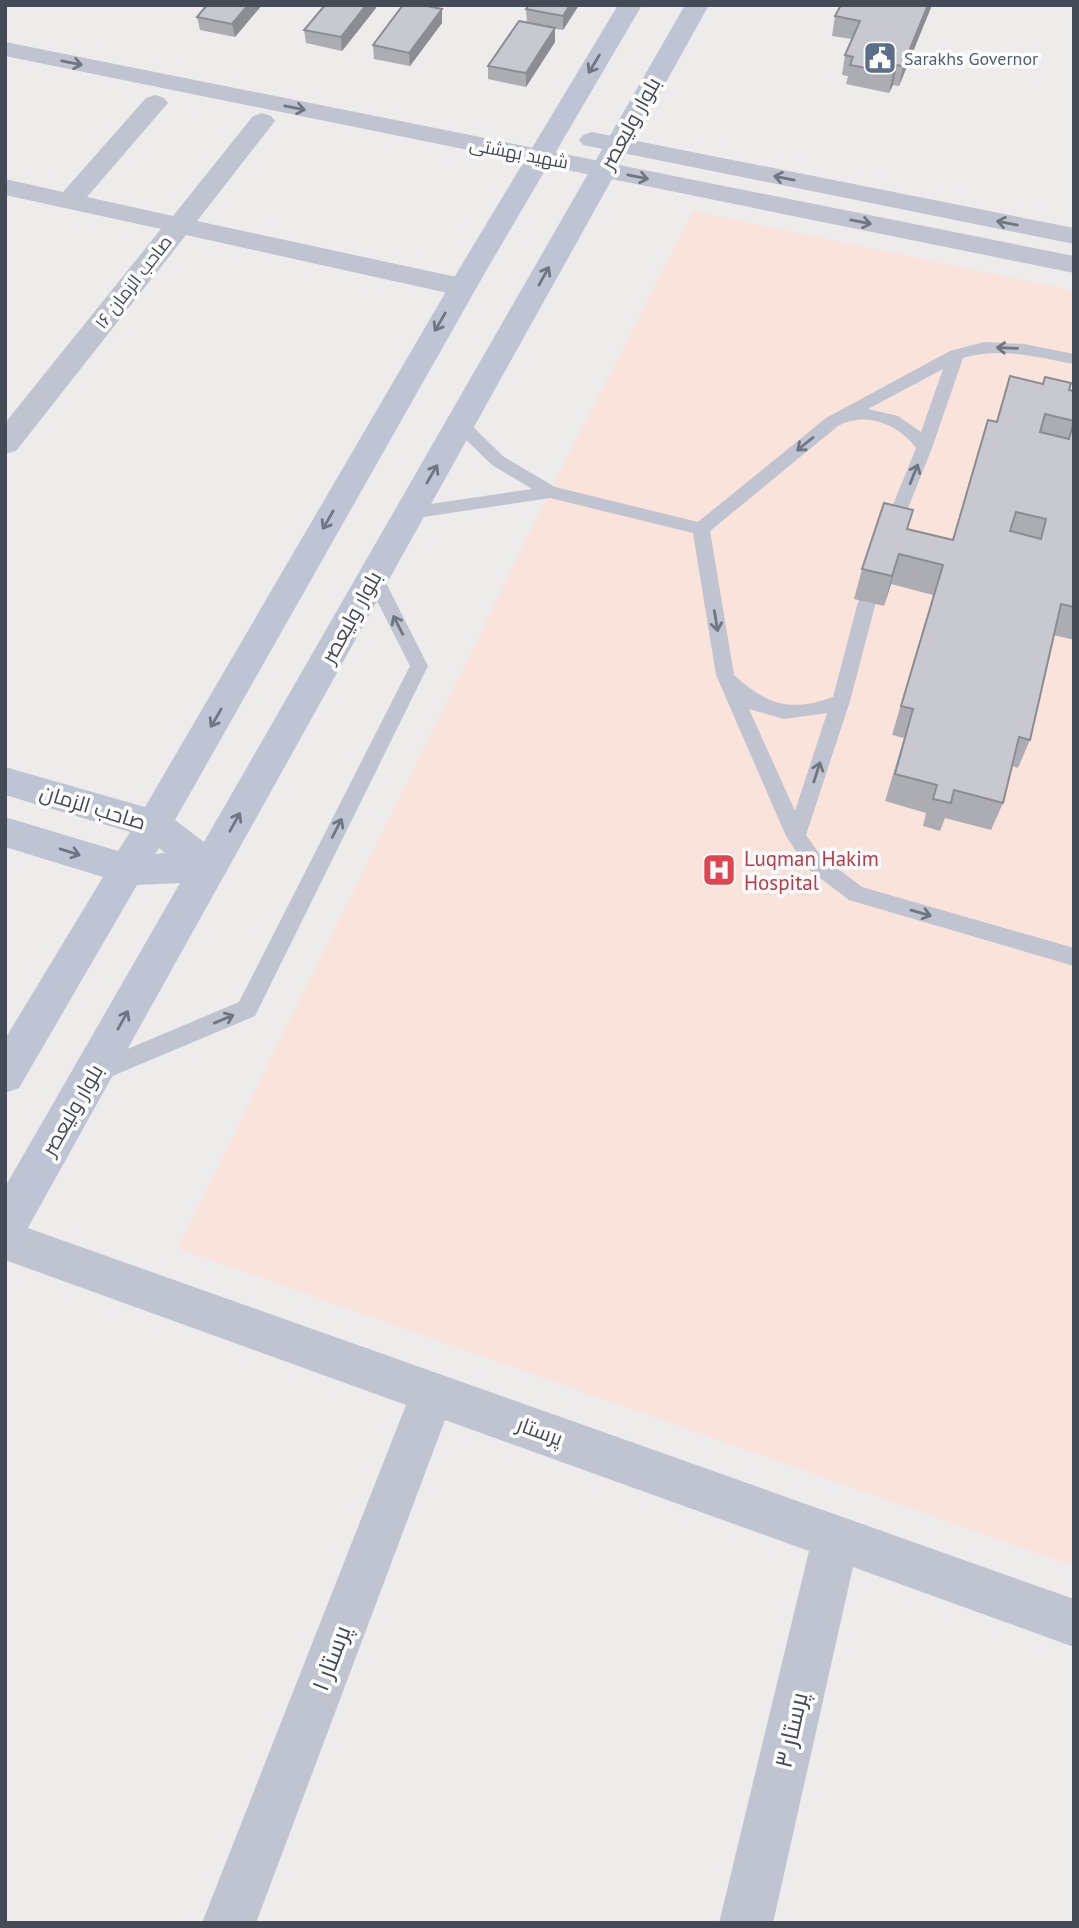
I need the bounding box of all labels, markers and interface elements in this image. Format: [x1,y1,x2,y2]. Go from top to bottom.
public building icon: Sarakhs Governor [861,39,899,77]
place label: Sarakhs Governor [904,47,1038,70]
one-way arrow [587,53,601,73]
one-way arrow [60,56,83,70]
street label: بلوار ولیعصر [593,72,666,175]
one-way arrow [283,101,306,115]
street label: شهید بهشتی [468,132,570,174]
one-way arrow [626,171,649,184]
one-way arrow [773,171,796,185]
one-way arrow [849,215,872,229]
one-way arrow [996,216,1019,229]
street label: صاحب الزمان ۱۶ [89,231,177,333]
one-way arrow [537,267,551,287]
one-way arrow [433,312,447,332]
one-way arrow [995,342,1018,355]
one-way arrow [796,436,814,452]
one-way arrow [908,463,921,485]
one-way arrow [425,465,439,485]
one-way arrow [321,510,335,530]
street label: بلوار ولیعصر [314,566,387,669]
one-way arrow [710,609,723,632]
one-way arrow [391,615,405,636]
one-way arrow [209,708,223,728]
one-way arrow [812,761,825,783]
street label: صاحب الزمان [37,778,149,836]
one-way arrow [228,812,242,832]
one-way arrow [331,819,345,839]
place label: Luqman Hakim Hospital [744,845,879,896]
one-way arrow [59,846,81,859]
hospital icon: Luqman Hakim Hospital [700,851,738,889]
one-way arrow [910,908,932,921]
one-way arrow [117,1010,131,1030]
one-way arrow [212,1012,234,1025]
street label: بلوار ولیعصر [35,1059,109,1161]
street label: پرستار [512,1410,567,1453]
street label: پرستار ۱ [304,1620,359,1696]
street label: پرستار ۳ [767,1689,816,1771]

